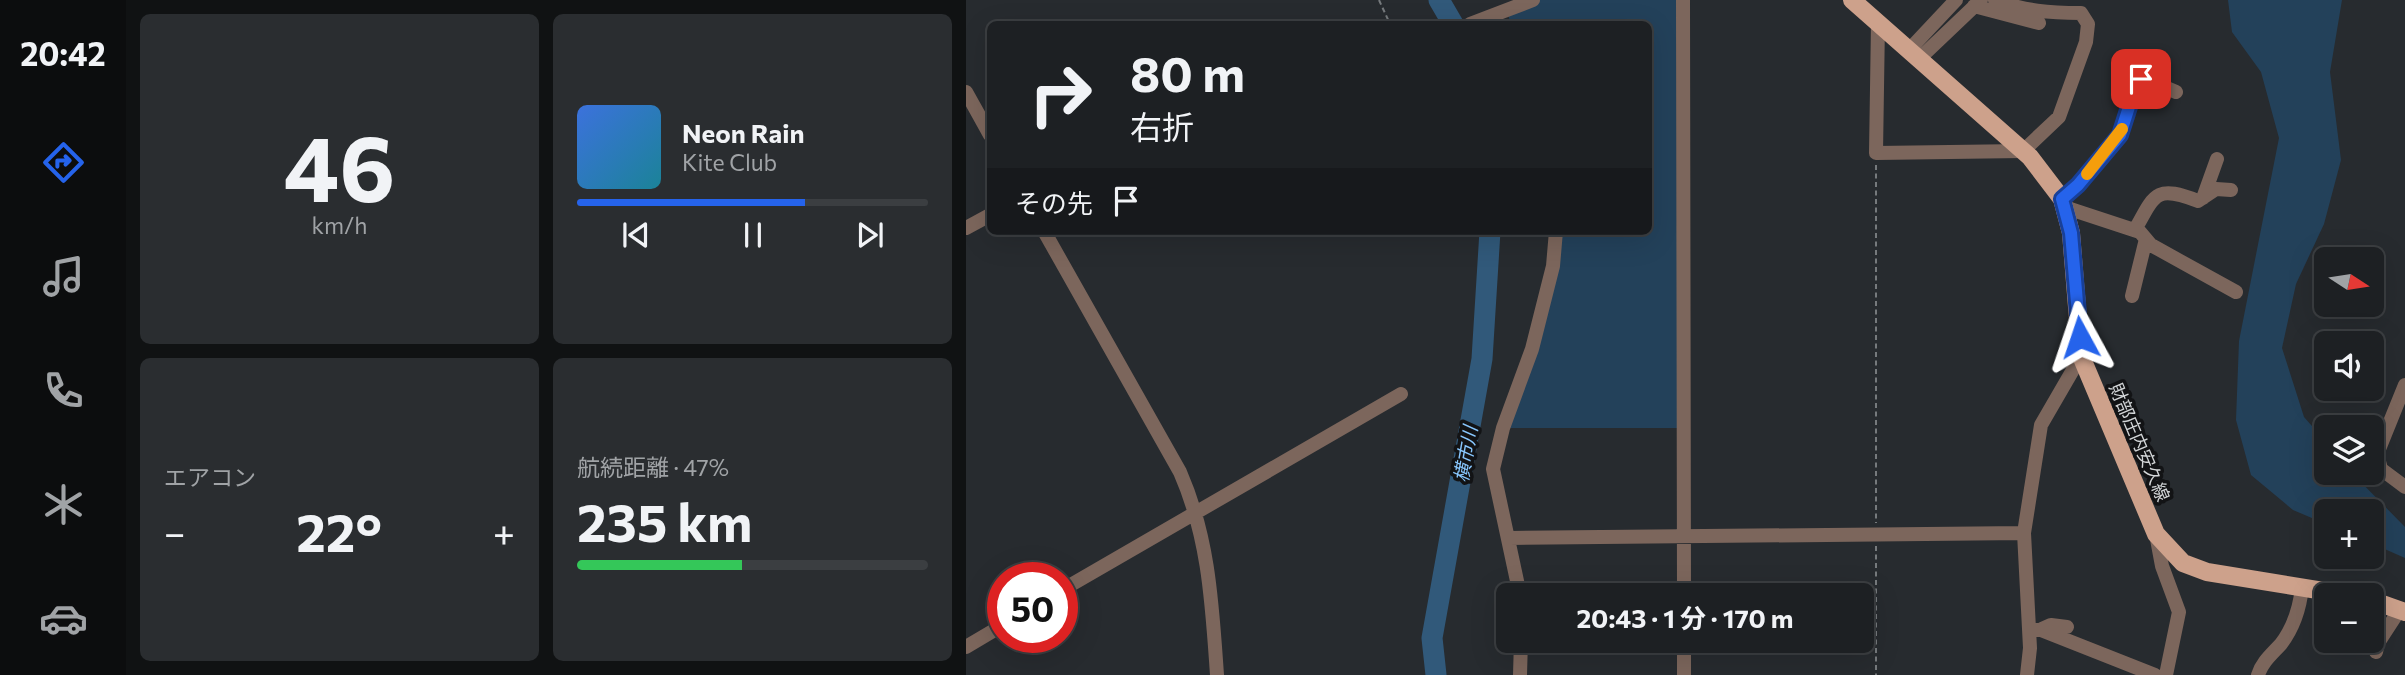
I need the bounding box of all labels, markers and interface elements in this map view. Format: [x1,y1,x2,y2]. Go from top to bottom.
text: 20:42 [20,33,106,73]
text: 80 m [1130,42,1245,102]
icon: right [1015,49,1106,140]
pin [2111,49,2171,109]
icon: arrive [2122,60,2160,98]
text: 右折 [1130,106,1194,146]
text: 46 [284,109,395,221]
text: Neon Rain [682,117,805,148]
icon: directions [39,138,88,187]
text: Kite Club [682,148,777,176]
icon: arrive [1107,182,1145,220]
text: その先 [1015,187,1093,218]
text: km/h [312,211,367,239]
icon: previous [617,216,655,254]
icon: pause [734,216,772,254]
icon: next [851,216,889,254]
north arrow [2314,247,2384,317]
map controls [2314,247,2384,653]
icon: music [39,252,88,301]
position arrow [2043,300,2117,374]
button: sound [2314,331,2384,401]
icon: phone [39,366,88,415]
street label: 財部庄内安久線 [2105,380,2175,504]
button: layers [2314,415,2384,485]
water label: 横市川 [1449,422,1482,484]
text: 航続距離 · 47% [577,453,729,481]
text: エアコン [164,463,256,491]
icon: climate [39,480,88,529]
text: 235 km [577,489,752,553]
text: 22° [296,499,382,563]
button: + [2314,499,2384,569]
text: − [164,508,186,555]
text: + [493,508,515,555]
speed limit sign: 50 [987,562,1078,653]
button: − [2314,583,2384,653]
icon: car [39,594,88,643]
text: 20:43 · 1 分 · 170 m [1576,602,1794,633]

